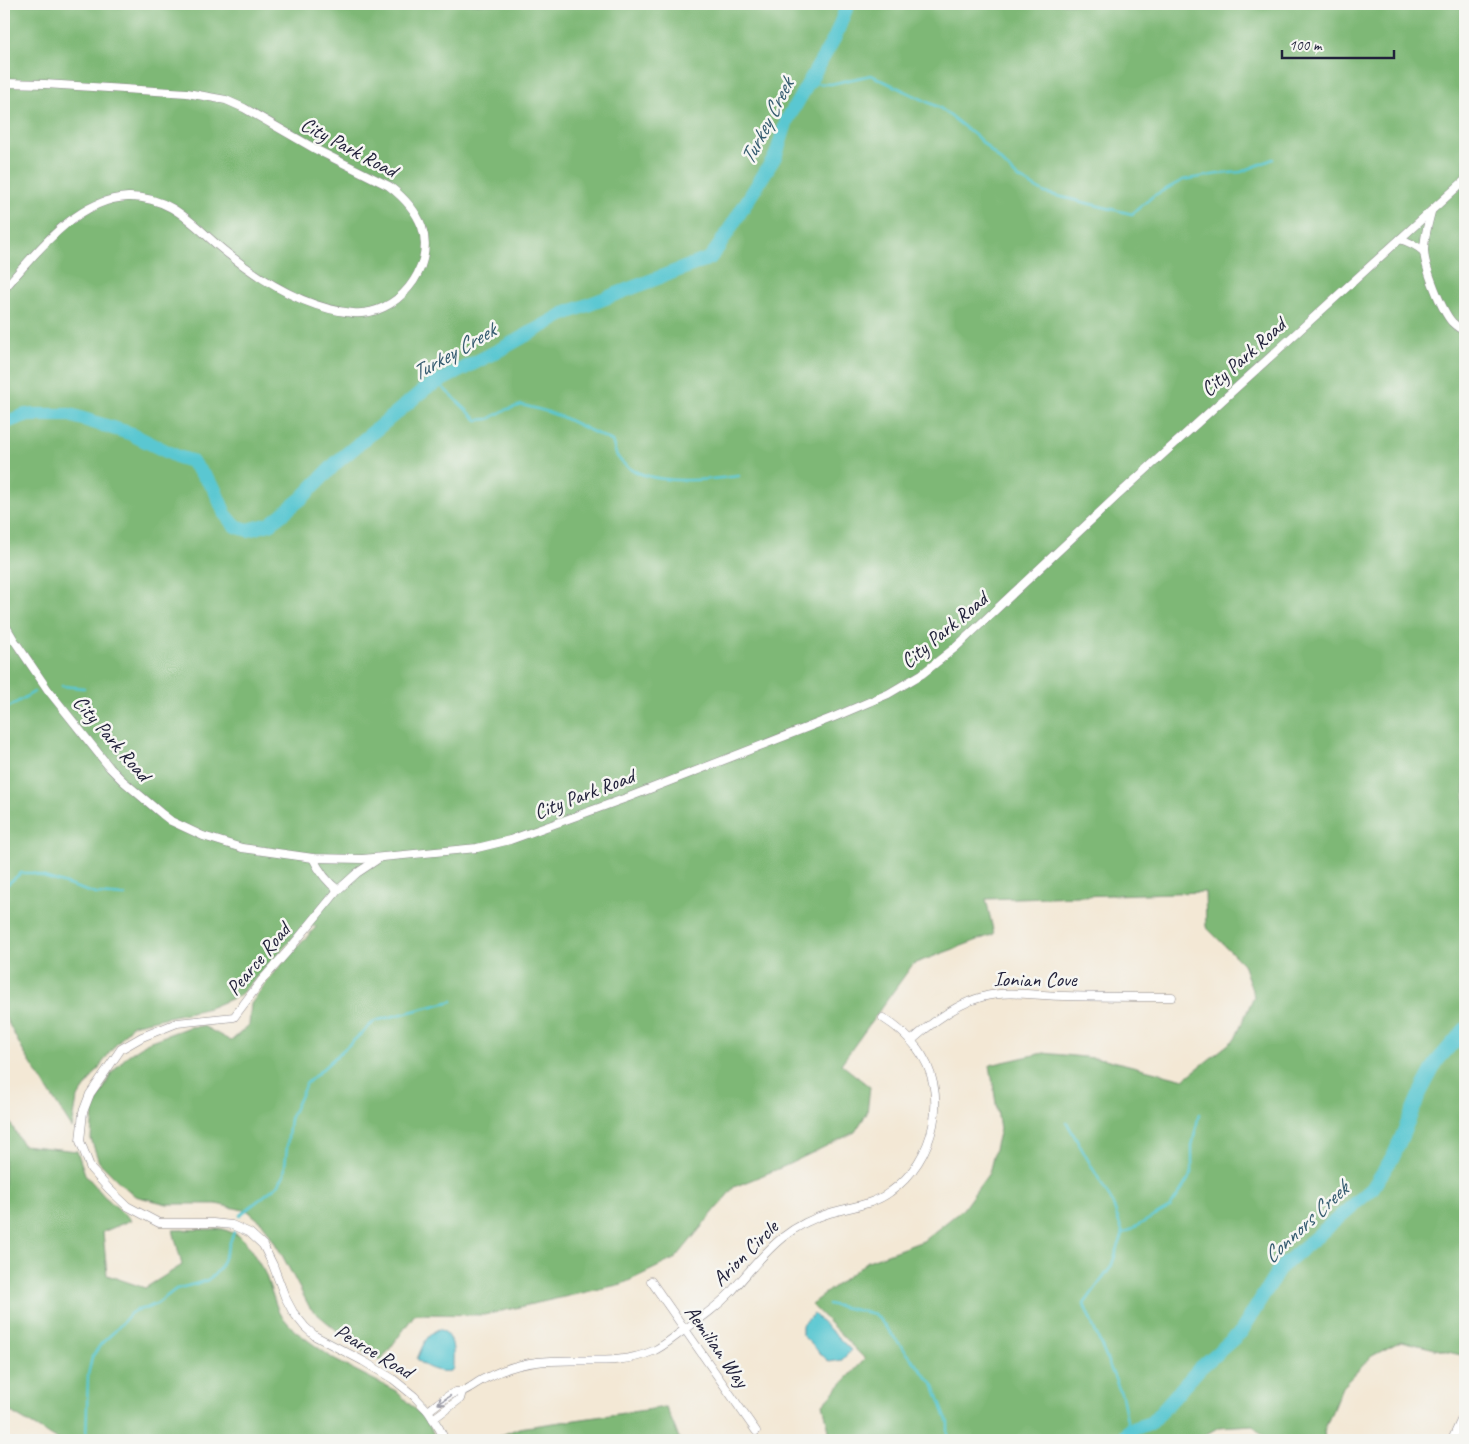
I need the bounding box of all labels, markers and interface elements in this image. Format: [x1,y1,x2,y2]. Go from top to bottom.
scale bar [1282,28,1394,60]
text: 100 m [1289,36,1323,55]
water label: Turkey Creek [733,70,802,169]
street label: City Park Road [296,111,405,185]
street label: City Park Road [1195,310,1294,402]
water label: Turkey Creek [406,315,504,387]
street label: City Park Road [895,584,996,674]
street label: City Park Road [68,690,159,789]
street label: City Park Road [530,762,641,825]
street label: Pearce Road [220,915,298,1001]
street label: Ionian Cove [993,966,1078,992]
water label: Connors Creek [1257,1173,1357,1269]
street label: Arion Circle [706,1213,785,1292]
street label: Aemilian Way [679,1300,756,1394]
street label: Pearce Road [330,1318,420,1386]
one-way arrow [438,1395,452,1405]

